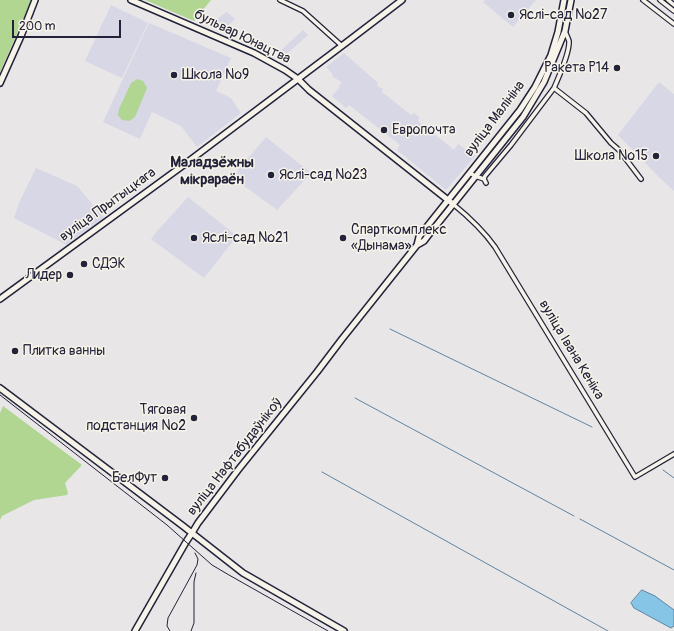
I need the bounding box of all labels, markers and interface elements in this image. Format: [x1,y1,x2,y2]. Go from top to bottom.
street label: бульвар Юнацтва [191,6,293,68]
place label: Яслі-сад №27 [519,7,607,23]
marker: Яслі-сад №27 [506,10,516,20]
scale bar [14,12,123,38]
text: 200 m [19,19,55,34]
place label: Ракета Р14 [544,60,609,76]
marker: Ракета Р14 [612,63,622,73]
place label: Школа №9 [182,67,249,83]
marker: Школа №9 [169,70,179,80]
street label: вуліца Малініна [461,78,529,160]
place label: Европочта [392,122,456,138]
marker: Европочта [379,125,389,135]
place label: Школа №15 [575,148,648,164]
marker: Школа №15 [651,151,661,161]
district label: Маладзёжны мікрараён [170,154,254,189]
street label: вуліца Прытыцкага [57,164,159,246]
place label: Яслі-сад №23 [279,167,367,183]
marker: Яслі-сад №23 [266,170,276,180]
place label: Спарткомплекс «Дынама» [351,222,447,254]
place label: Яслі-сад №21 [202,230,288,246]
marker: Яслі-сад №21 [189,233,199,243]
marker: Спарткомплекс «Дынама» [338,233,348,243]
place label: СДЭК [92,256,125,272]
marker: СДЭК [79,259,89,269]
place label: Лидер [25,267,62,283]
marker: Лидер [65,270,75,280]
street label: вуліца Івана Кеніка [535,297,607,403]
place label: Плитка ванны [23,343,105,359]
marker: Плитка ванны [10,346,20,356]
street label: вуліца Нафтабудаўнікоў [184,395,286,519]
place label: Тяговая подстанция №2 [86,402,186,434]
marker: Тяговая подстанция №2 [189,413,199,423]
place label: БелФут [112,470,157,486]
marker: БелФут [160,473,170,483]

